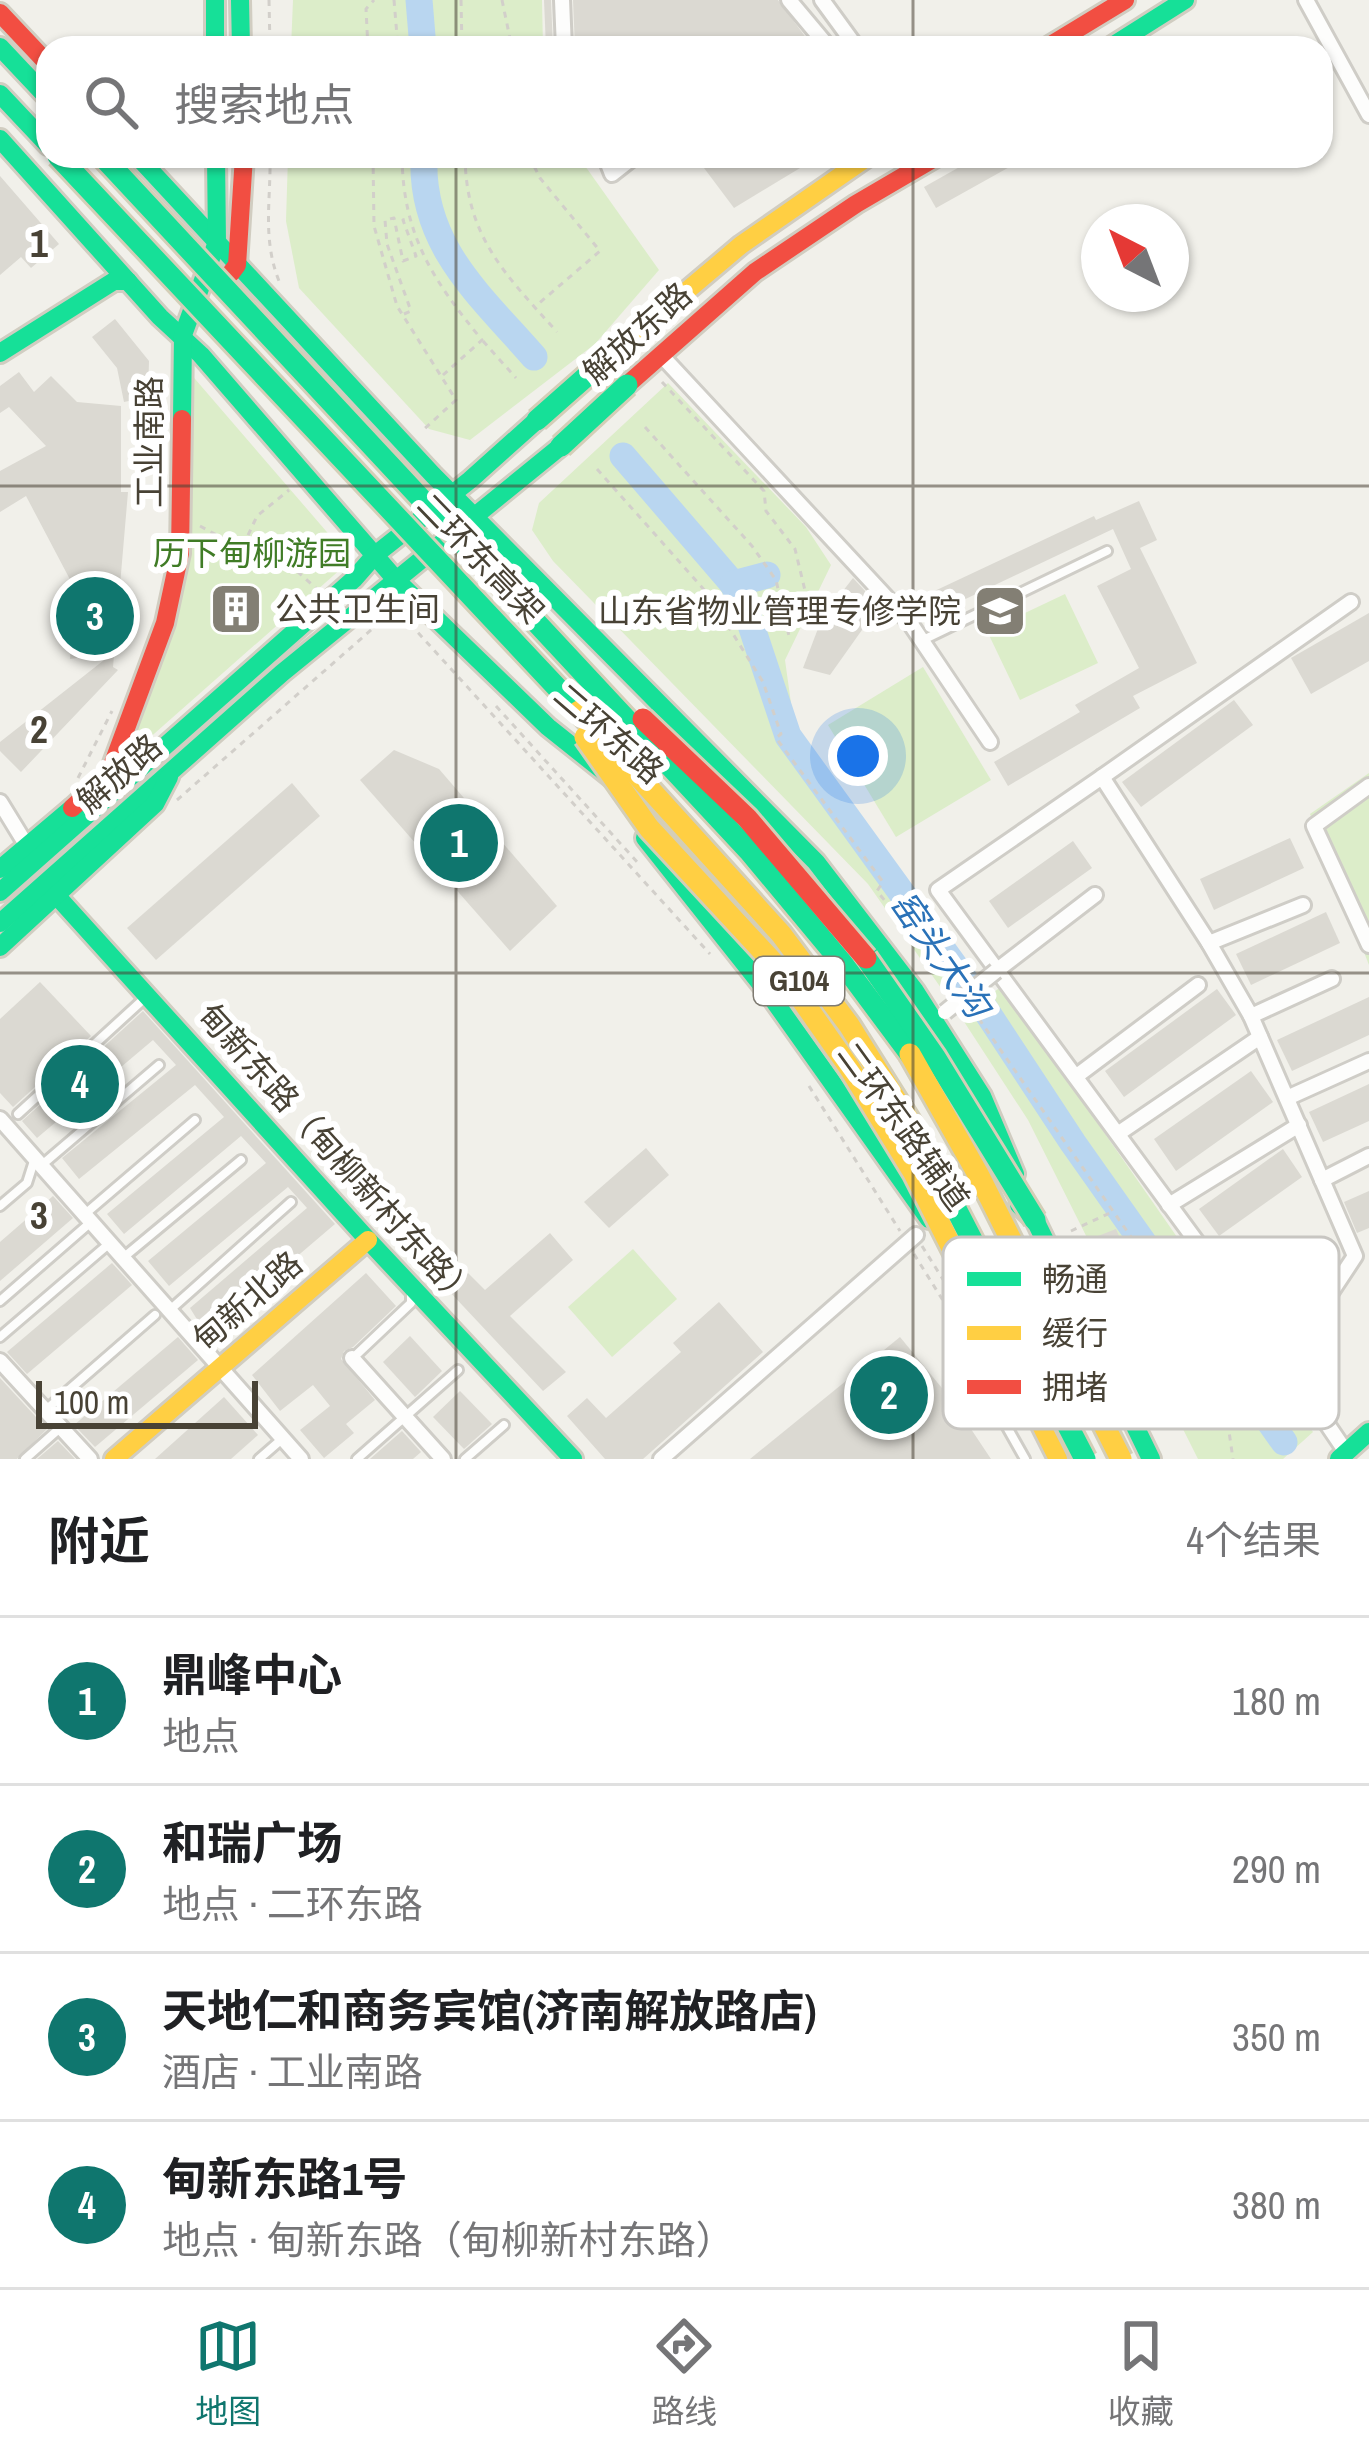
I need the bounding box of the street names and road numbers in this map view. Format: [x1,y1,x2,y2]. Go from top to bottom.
street label: 解放东路 [573,272,701,394]
street label: 工业南路 [127,376,171,508]
street label: 二环东高架 [408,483,554,633]
street label: 二环东路 [545,673,673,793]
street label: 解放路 [67,724,171,822]
road number: G104 [754,957,844,1005]
street label: 甸新东路（甸柳新村东路） [188,993,486,1317]
street label: 二环东路辅道 [828,1033,980,1219]
street label: 甸新北路 [183,1241,311,1361]

